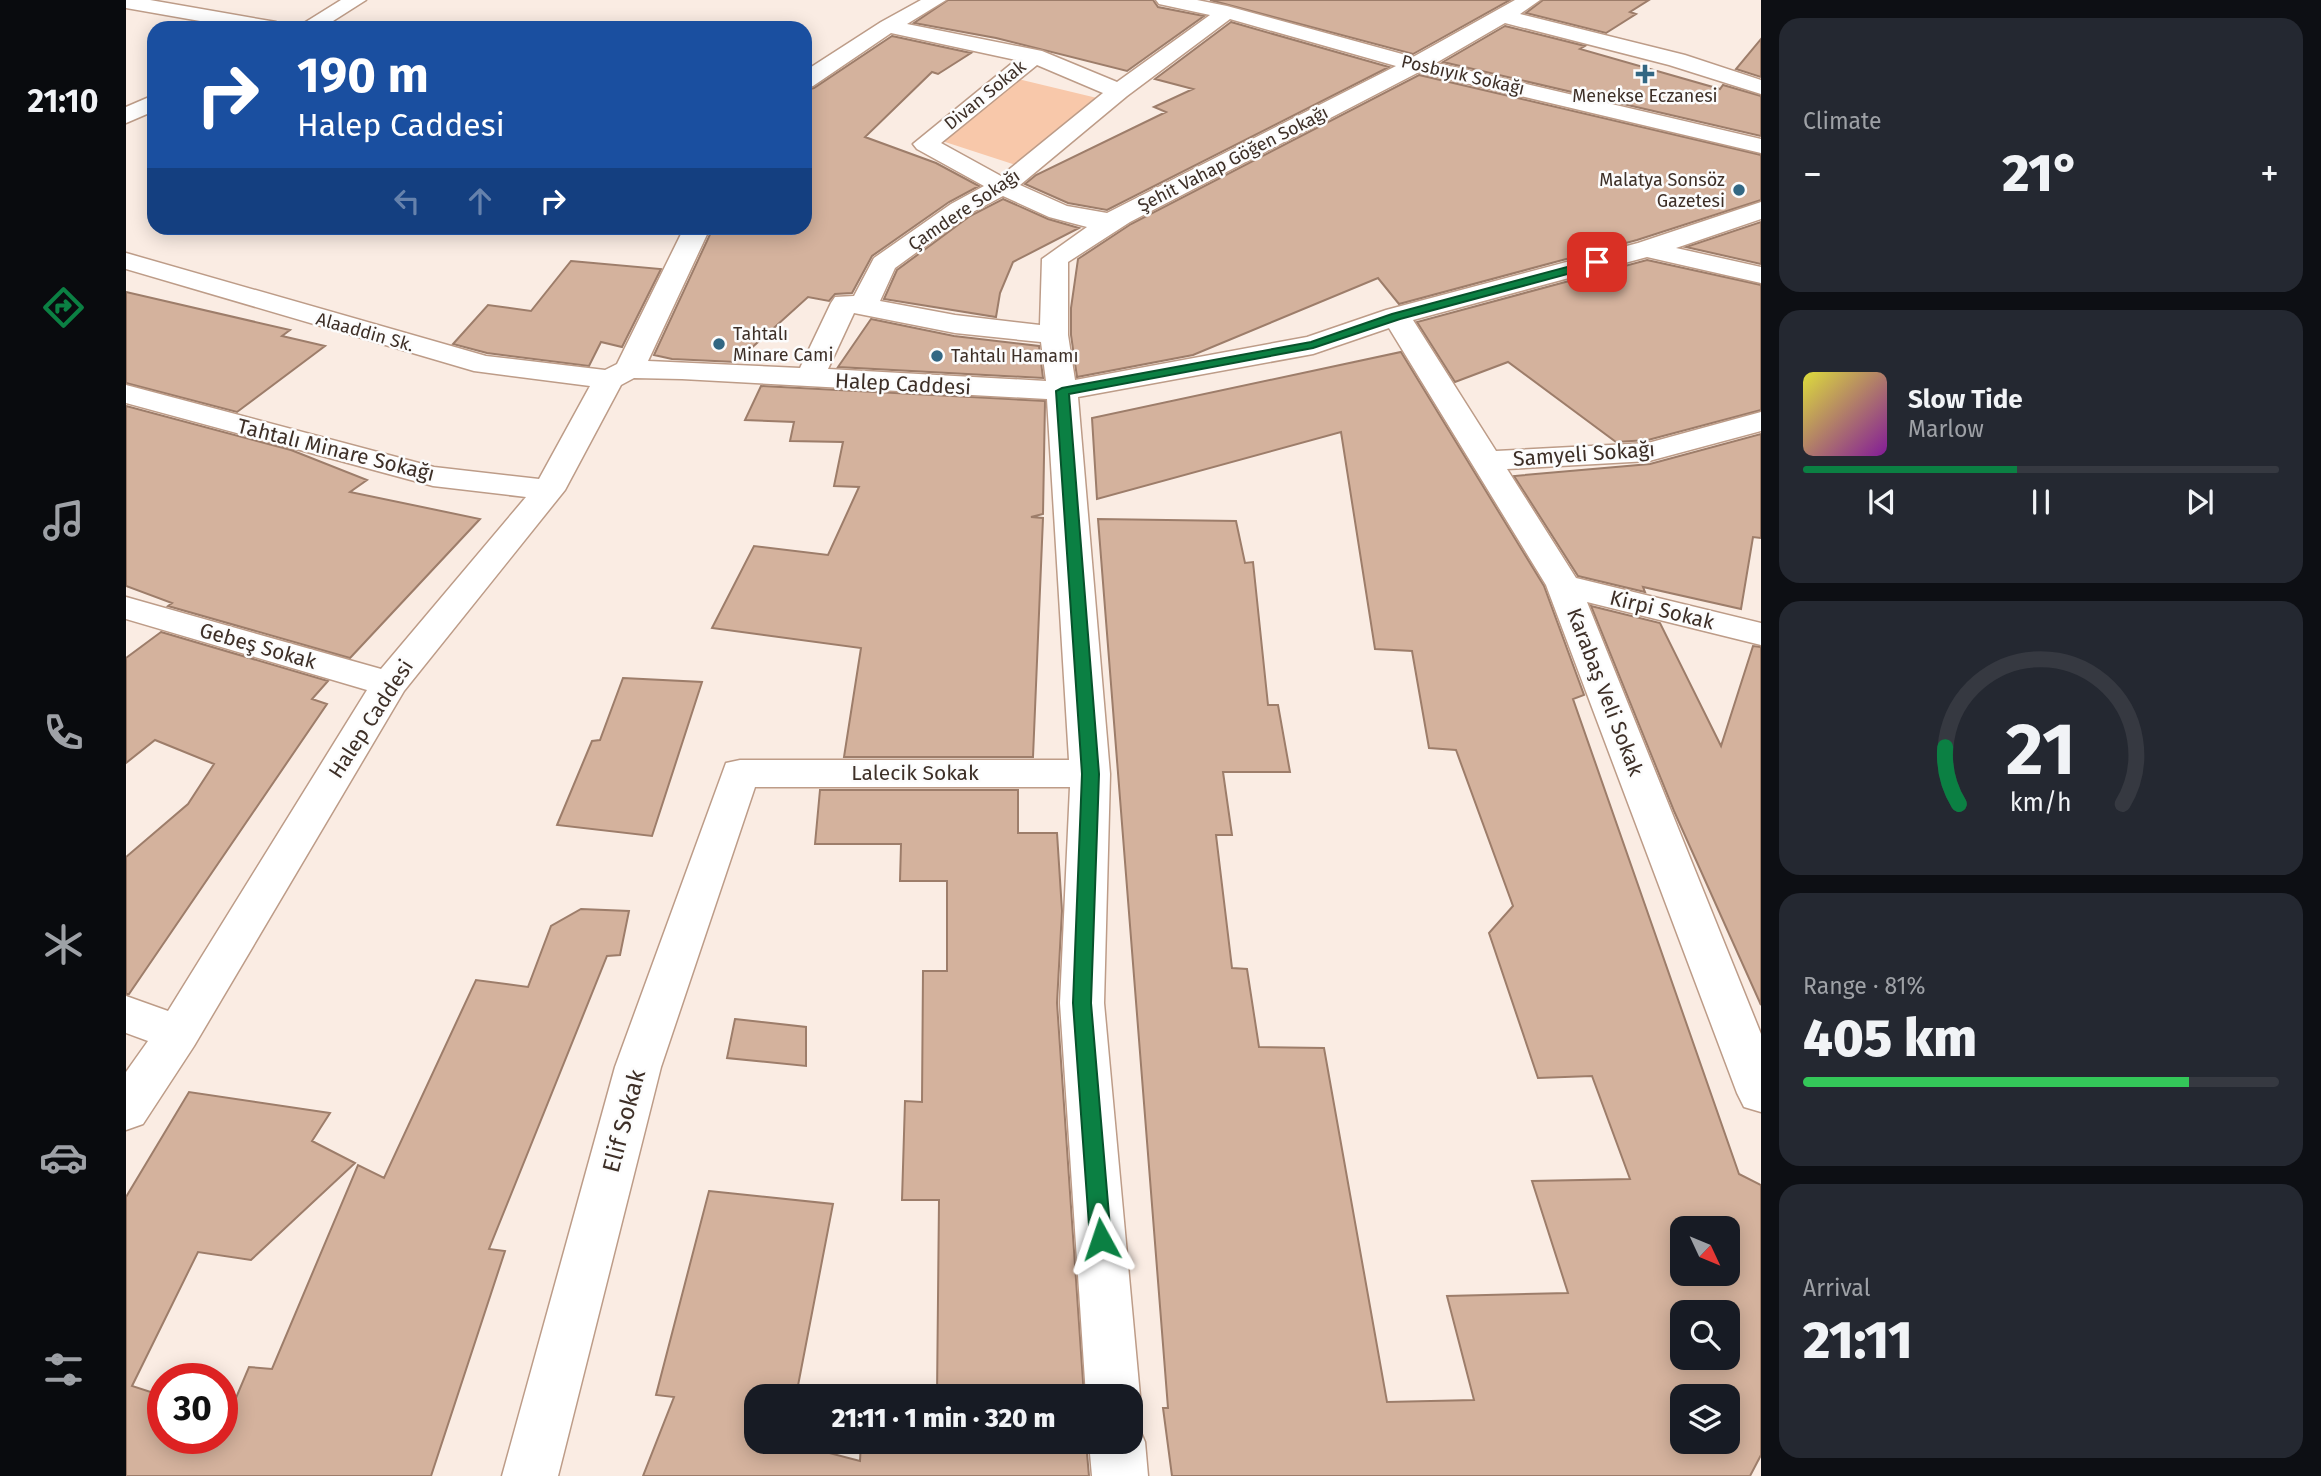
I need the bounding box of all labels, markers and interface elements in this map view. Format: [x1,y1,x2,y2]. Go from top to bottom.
text: 190 m [297,46,429,105]
icon: right [182,49,273,140]
street label: Posbıyık Sokağı [1399,50,1527,100]
street label: Divan Sokak [940,55,1031,135]
marker: Menekse Eczanesi [1637,66,1653,82]
text: 21:10 [28,82,98,120]
place label: Menekse Eczanesi [1572,85,1718,107]
street label: Şehit Vahap Göğen Sokağı [1134,101,1332,217]
text: Halep Caddesi [297,106,505,144]
text: Climate [1803,107,1882,135]
text: 21° [2002,142,2080,205]
text: − [1803,151,1822,197]
text: + [2260,151,2279,197]
street label: Çamdere Sokağı [904,165,1024,255]
place label: Malatya Sonsöz Gazetesi [1599,169,1725,212]
icon: left [388,182,426,220]
icon: ahead [461,182,499,220]
icon: right [534,182,572,220]
marker: Malatya Sonsöz Gazetesi [1731,182,1747,198]
pin [1567,232,1627,292]
icon: arrive [1578,243,1616,281]
icon: directions [39,283,88,332]
street label: Alaaddin Sk. [314,308,416,356]
place label: Tahtalı Minare Cami [733,323,834,366]
marker: Tahtalı Minare Cami [711,336,727,352]
place label: Tahtalı Hamamı [951,345,1079,367]
marker: Tahtalı Hamamı [929,348,945,364]
street label: Halep Caddesi [834,367,972,401]
text: Slow Tide [1908,384,2023,415]
street label: Tahtalı Minare Sokağı [235,413,437,487]
text: Marlow [1908,415,1984,443]
street label: Samyeli Sokağı [1512,436,1656,472]
icon: previous [1863,483,1901,521]
icon: pause [2022,483,2060,521]
icon: next [2181,483,2219,521]
icon: music [39,496,88,545]
street label: Kirpi Sokak [1607,584,1717,636]
street label: Karabaş Veli Sokak [1561,604,1649,780]
street label: Gebeş Sokak [197,617,320,675]
street label: Halep Caddesi [323,655,419,783]
text: 21 [2006,706,2076,793]
icon: phone [39,708,88,757]
street label: Lalecik Sokak [851,760,979,786]
text: km/h [2010,788,2072,818]
icon: climate [39,920,88,969]
text: Range · 81% [1803,972,1925,1000]
text: 405 km [1803,1007,1977,1070]
street label: Elif Sokak [597,1066,651,1175]
icon: car [39,1133,88,1182]
position arrow [1064,1202,1138,1276]
north arrow [1670,1216,1740,1286]
map controls [1670,1216,1740,1454]
text: Arrival [1803,1274,1870,1302]
button: search [1670,1300,1740,1370]
text: 21:11 [1803,1309,1913,1372]
icon: filters [39,1345,88,1394]
speed limit sign: 30 [147,1363,238,1454]
button: layers [1670,1384,1740,1454]
text: 21:11 · 1 min · 320 m [832,1403,1055,1434]

